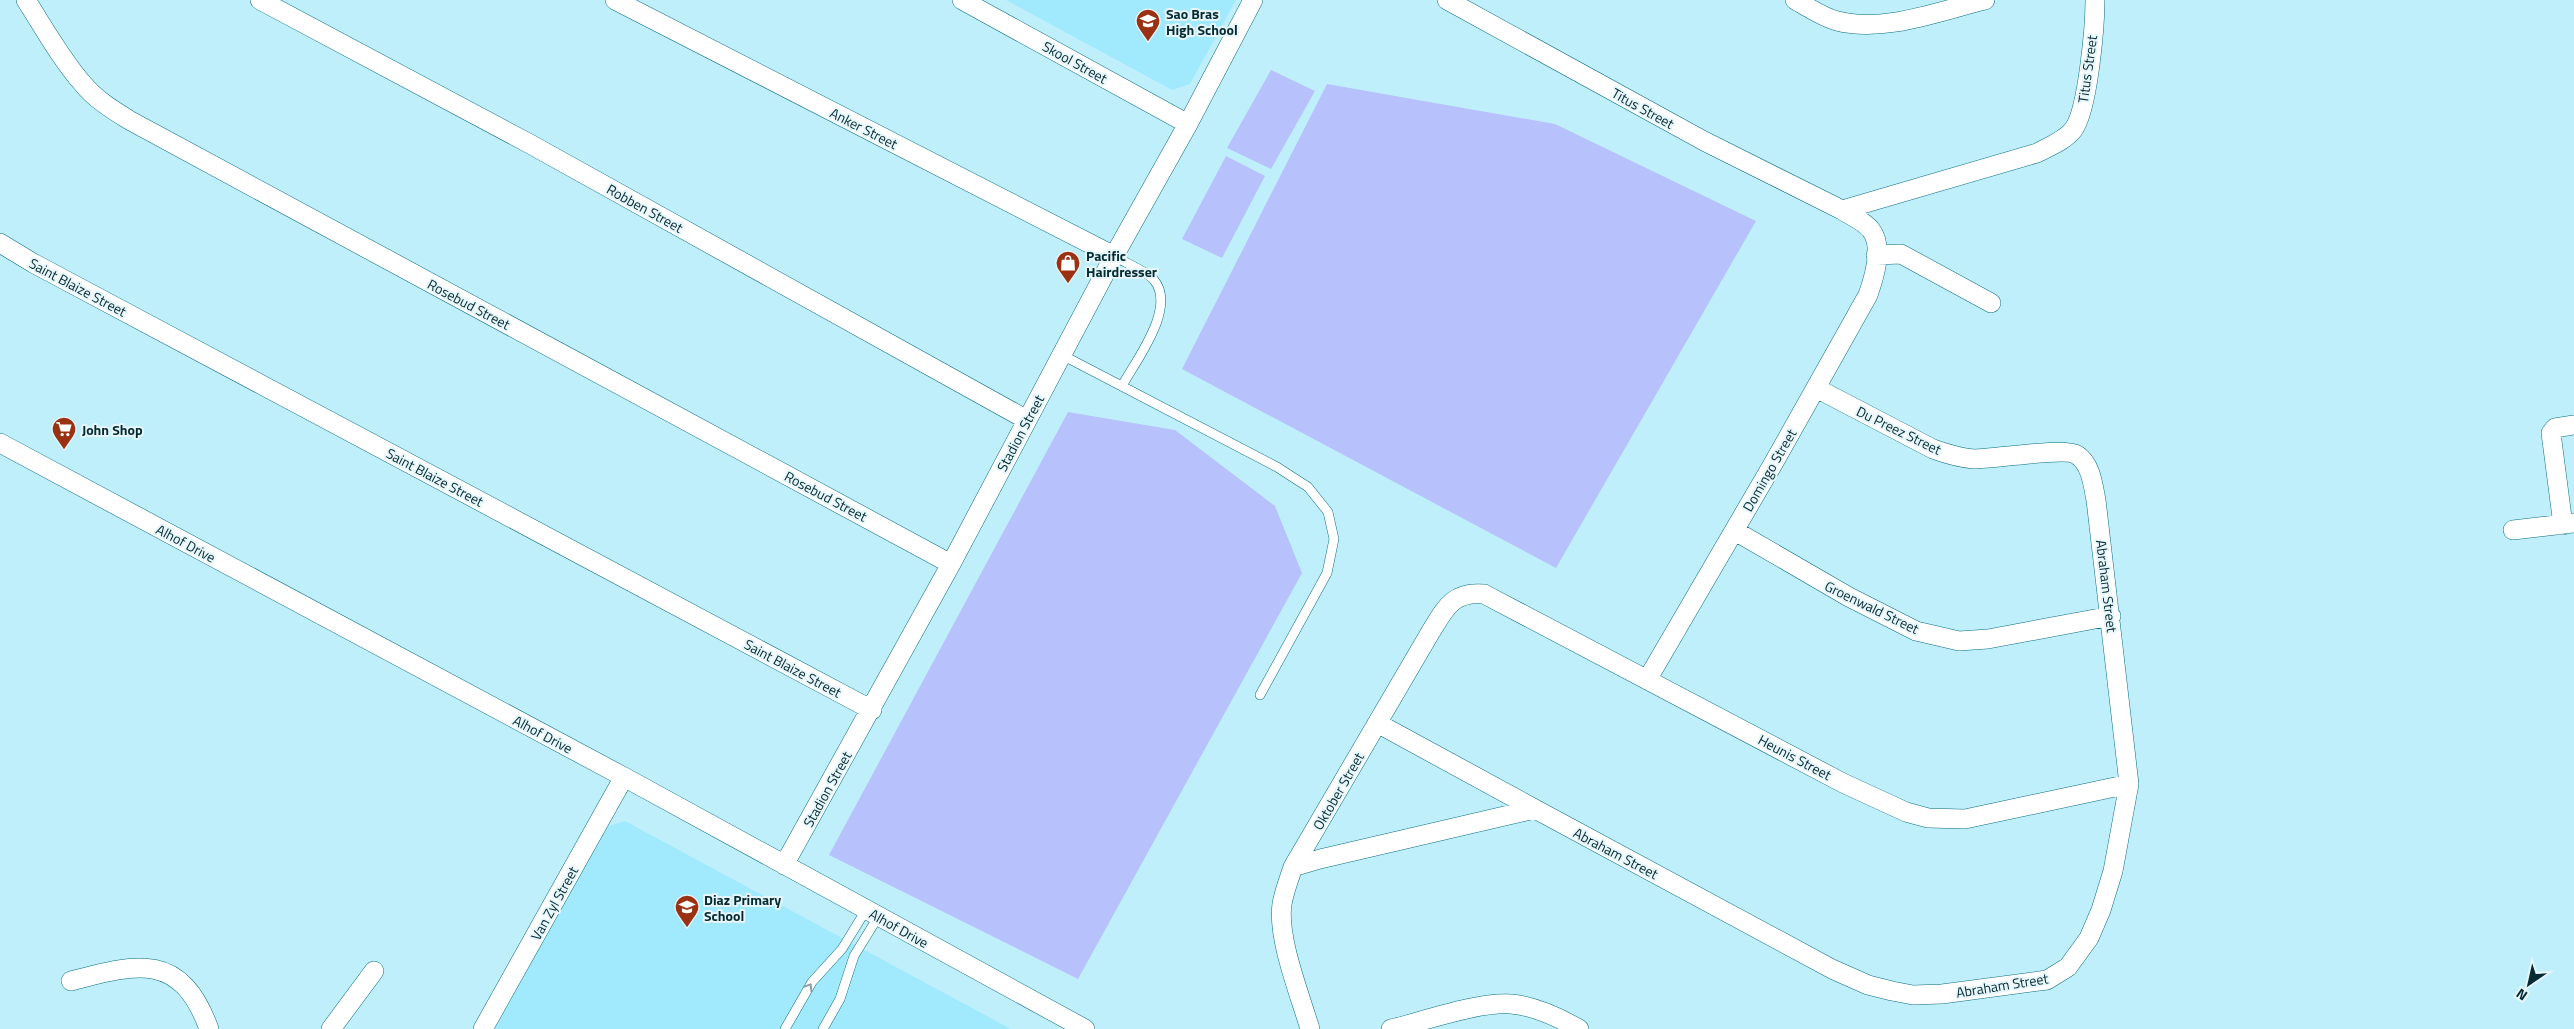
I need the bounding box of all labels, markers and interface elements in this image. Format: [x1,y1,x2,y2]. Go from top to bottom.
place label: Sao Bras High School [1166,3,1238,40]
school or university icon: Sao Bras High School [1135,8,1161,42]
street label: Titus Street [2072,34,2102,104]
street label: Skool Street [1039,36,1111,89]
street label: Titus Street [1608,82,1678,134]
street label: Anker Street [826,102,902,154]
street label: Robben Street [603,178,687,238]
place label: Pacific Hairdresser [1086,245,1157,282]
shop icon: Pacific Hairdresser [1055,250,1081,284]
street label: Saint Blaize Street [26,252,131,322]
street label: Rosebud Street [424,273,514,335]
street label: Stadion Street [991,391,1049,475]
street label: Du Preez Street [1853,400,1945,460]
supermarket icon: John Shop [51,416,77,450]
place label: John Shop [82,419,143,440]
street label: Domingo Street [1737,425,1801,515]
street label: Saint Blaize Street [383,442,488,512]
street label: Rosebud Street [781,465,871,527]
street label: Alhof Drive [152,519,220,567]
street label: Abraham Street [2091,539,2123,633]
street label: Groenwald Street [1821,575,1923,639]
street label: Saint Blaize Street [741,633,846,703]
street label: Alhof Drive [509,710,577,758]
street label: Heunis Street [1755,729,1835,785]
street label: Stadion Street [797,747,857,831]
street label: Oktober Street [1307,748,1369,834]
street label: Abraham Street [1570,822,1662,884]
street label: Van Zyl Street [525,862,583,944]
place label: Diaz Primary School [704,889,781,926]
school or university icon: Diaz Primary School [674,894,700,928]
street label: Alhof Drive [866,903,932,953]
north arrow [2504,959,2554,1009]
street label: Abraham Street [1954,967,2050,1003]
one-way arrow [803,983,813,992]
text: N [2512,984,2531,1007]

